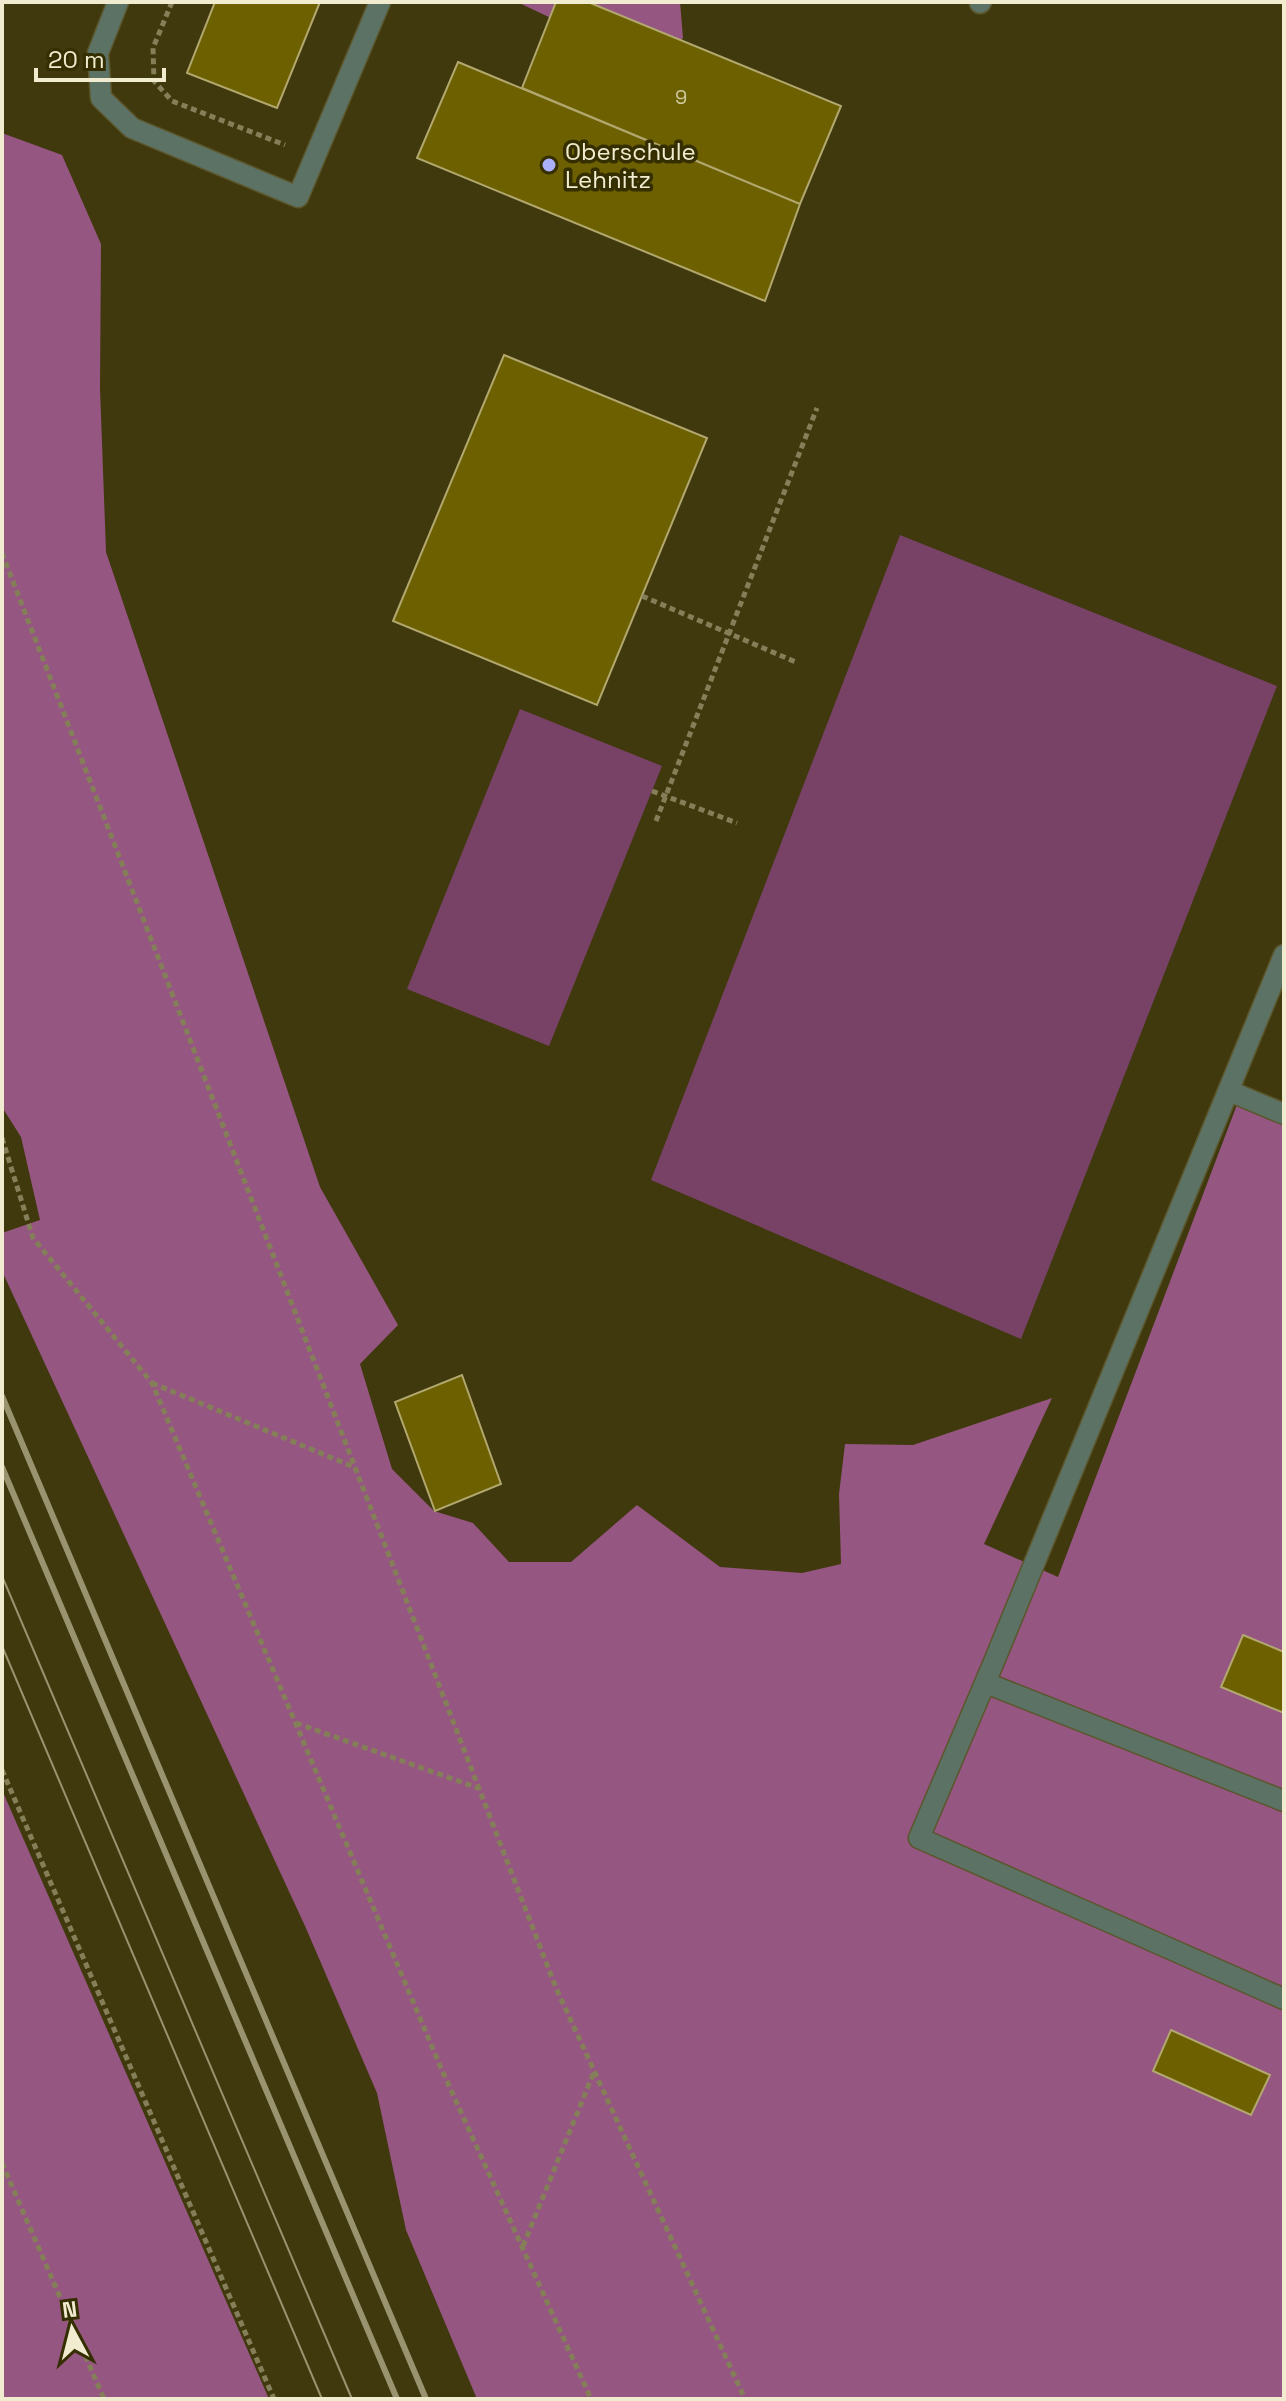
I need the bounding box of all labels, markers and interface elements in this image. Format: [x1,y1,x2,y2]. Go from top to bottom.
scale bar [36,32,164,82]
text: 20 m [48,44,105,75]
house number: 9 [675,84,687,110]
place label: Oberschule Lehnitz [565,136,696,195]
marker: Oberschule Lehnitz [540,156,558,174]
north arrow [32,2289,112,2369]
text: N [61,2294,79,2324]

